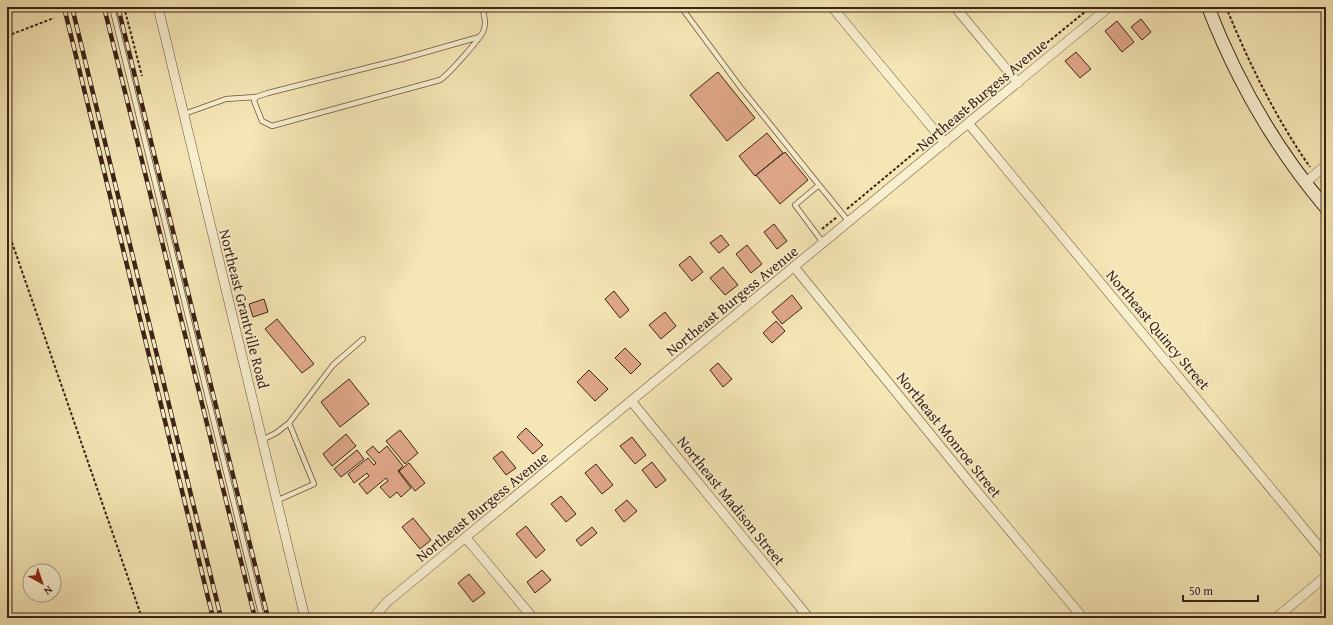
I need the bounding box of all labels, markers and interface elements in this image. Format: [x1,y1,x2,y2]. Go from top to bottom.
street label: Northeast Burgess Avenue [912,34,1051,156]
street label: Northeast Grantville Road [215,227,274,391]
street label: Northeast Burgess Avenue [661,241,802,361]
street label: Northeast Quincy Street [1102,265,1215,395]
street label: Northeast Monroe Street [892,367,1007,503]
street label: Northeast Madison Street [673,432,791,570]
street label: Northeast Burgess Avenue [411,447,552,567]
north arrow [22,563,62,603]
scale bar [1183,577,1258,603]
text: N [40,582,56,600]
text: 50 m [1189,582,1213,599]

